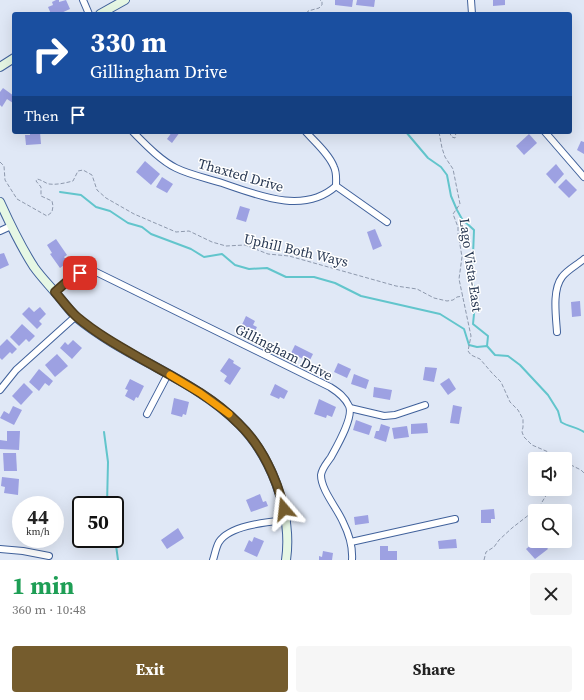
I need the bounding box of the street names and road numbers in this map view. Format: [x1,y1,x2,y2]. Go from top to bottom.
street label: Thaxted Drive [196,153,286,197]
street label: Lago Vista-East [455,217,488,314]
street label: Uphill Both Ways [242,228,350,272]
street label: Gillingham Drive [232,319,336,385]

